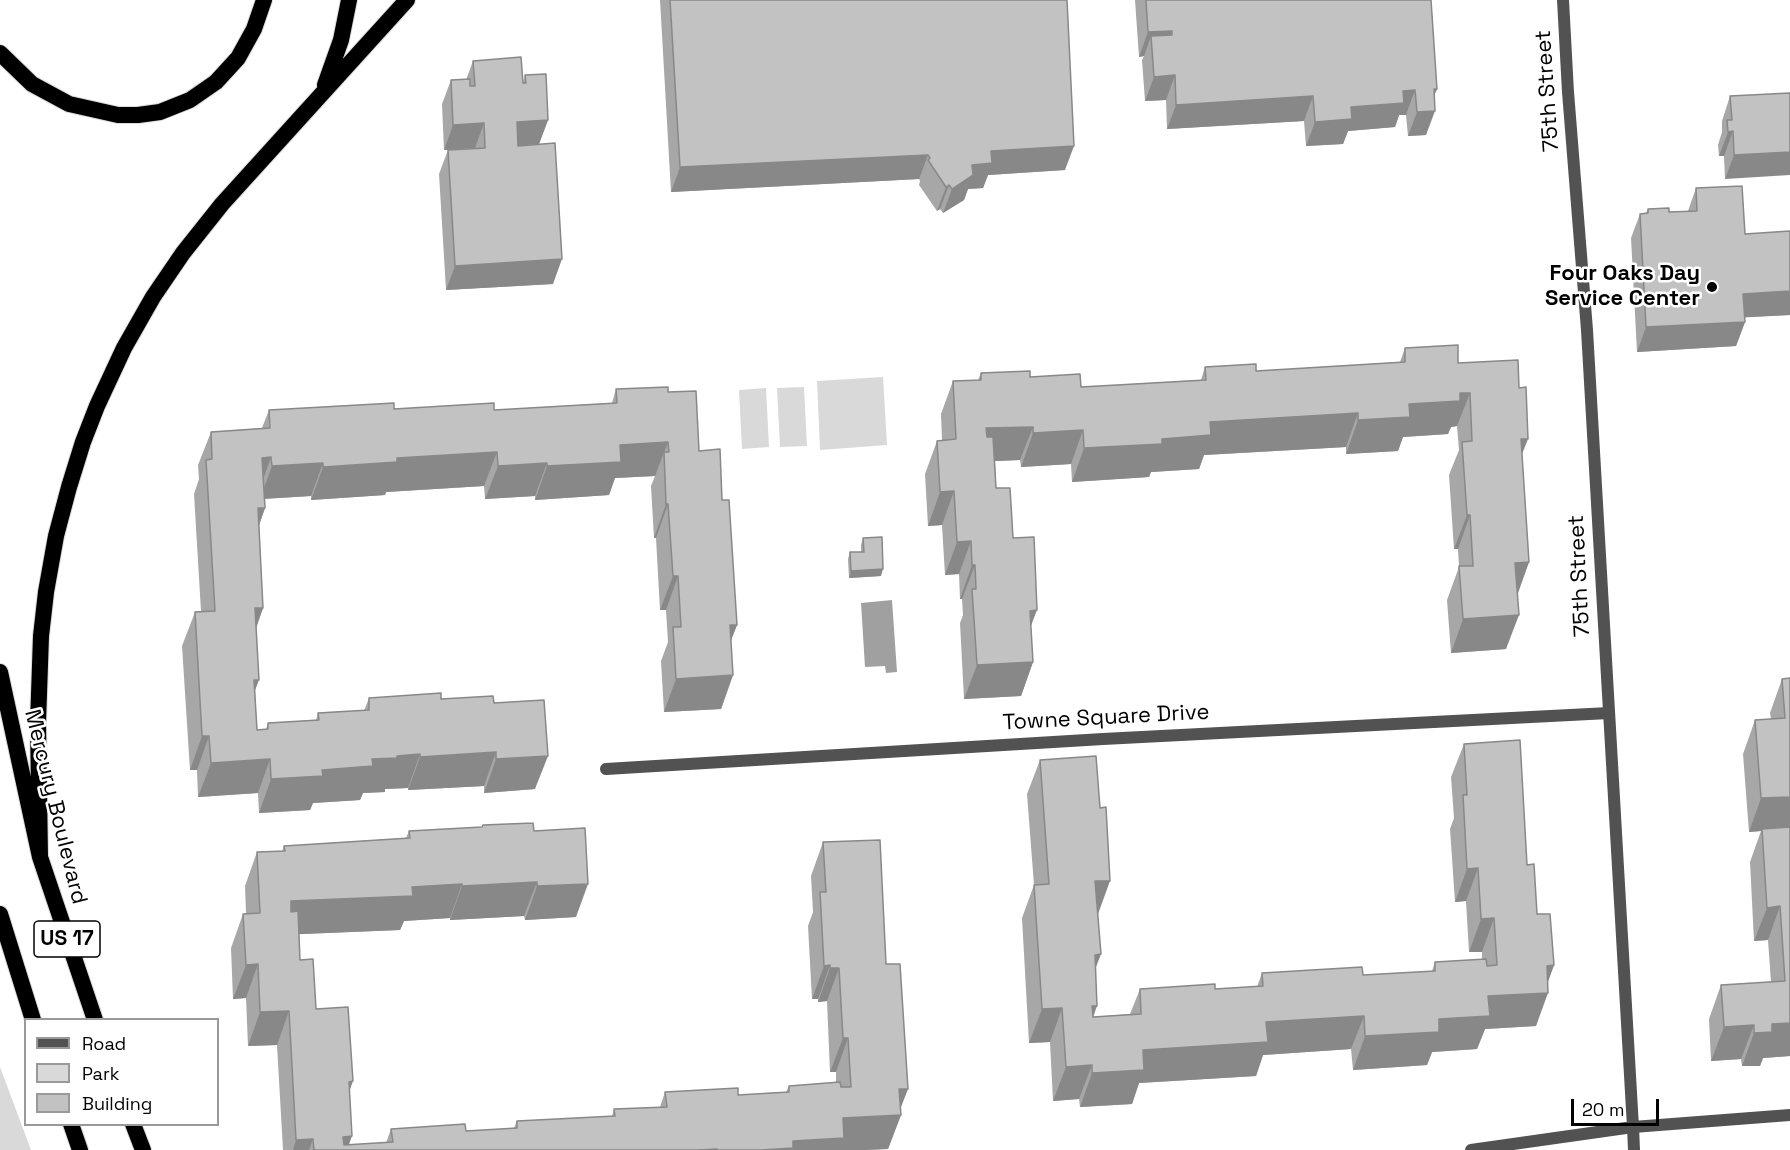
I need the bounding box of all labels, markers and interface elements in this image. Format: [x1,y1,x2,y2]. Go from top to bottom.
street label: 75th Street [1531,29,1565,153]
place label: Four Oaks Day Service Center [1545,261,1700,312]
marker: Four Oaks Day Service Center [1705,280,1719,294]
street label: 75th Street [1564,514,1596,638]
street label: Towne Square Drive [1002,699,1210,737]
street label: Mercury Boulevard [18,707,92,907]
road number: US 17 [34,921,100,957]
legend [24,1018,219,1126]
text: Road [82,1032,126,1055]
text: Park [82,1062,119,1085]
scale bar [1574,1087,1662,1125]
text: Building [82,1092,152,1115]
text: 20 m [1582,1098,1625,1121]

